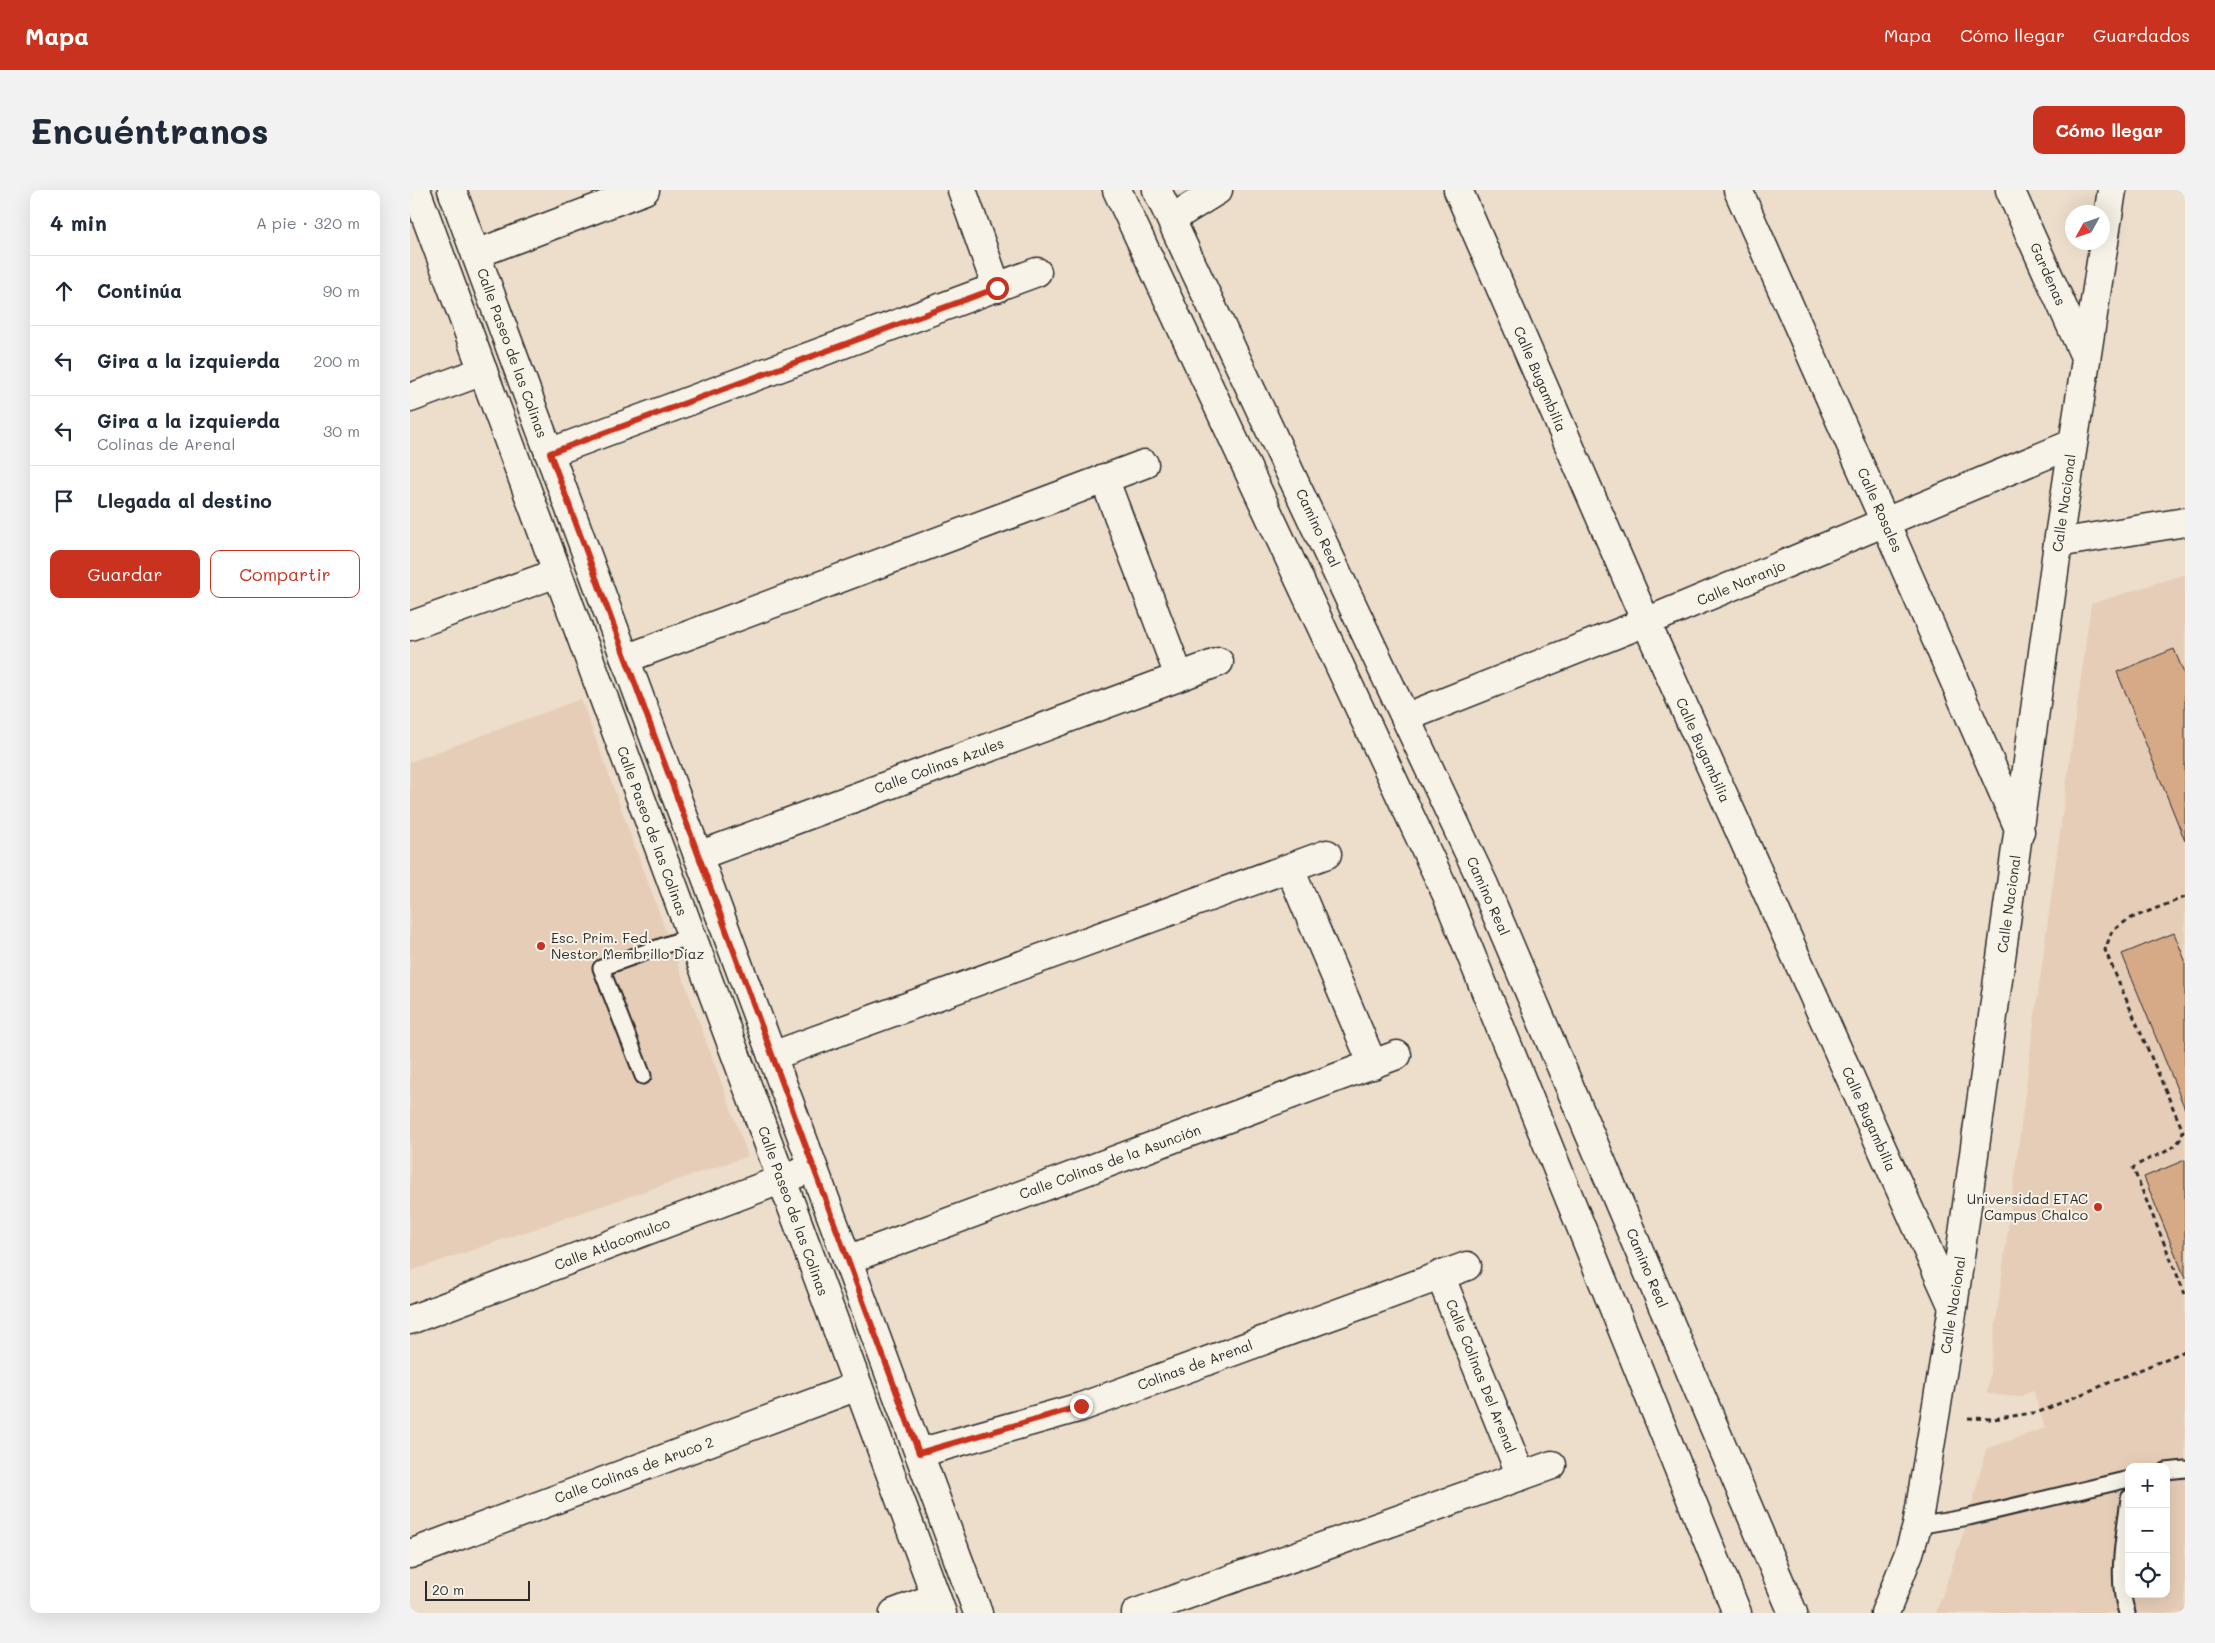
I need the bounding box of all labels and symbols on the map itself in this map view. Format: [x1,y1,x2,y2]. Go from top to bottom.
north arrow [2065,205,2110,250]
street label: Gardenas [2026,239,2071,308]
street label: Calle Paseo de las Colinas [473,265,552,440]
route start [986,277,1009,300]
street label: Calle Bugambilia [1510,323,1571,435]
street label: Calle Nacional [2047,453,2080,553]
street label: Calle Rosales [1853,465,1908,555]
street label: Camino Real [1292,485,1345,570]
street label: Calle Naranjo [1694,555,1788,610]
street label: Calle Bugambilia [1672,694,1735,805]
street label: Calle Colinas Azules [871,733,1006,798]
street label: Calle Paseo de las Colinas [613,743,692,918]
street label: Camino Real [1463,853,1514,938]
street label: Calle Nacional [1992,854,2025,954]
place label: Esc. Prim. Fed. Nestor Membrillo Díaz [551,928,705,963]
marker: Esc. Prim. Fed. Nestor Membrillo Díaz [535,940,547,952]
street label: Calle Bugambilia [1838,1063,1901,1174]
street label: Calle Colinas de la Asunción [1016,1120,1203,1203]
street label: Calle Paseo de las Colinas [754,1123,833,1298]
place label: Universidad ETAC Campus Chalco [1967,1189,2088,1224]
marker: Universidad ETAC Campus Chalco [2092,1201,2104,1213]
street label: Calle Atlacomulco [551,1213,672,1274]
street label: Camino Real [1622,1225,1673,1310]
street label: Calle Nacional [1935,1255,1970,1355]
street label: Calle Colinas Del Arenal [1442,1296,1521,1456]
street label: Colinas de Arenal [1135,1335,1255,1394]
route end [1070,1395,1093,1418]
street label: Calle Colinas de Aruco 2 [552,1432,716,1507]
scale bar [425,1578,530,1601]

